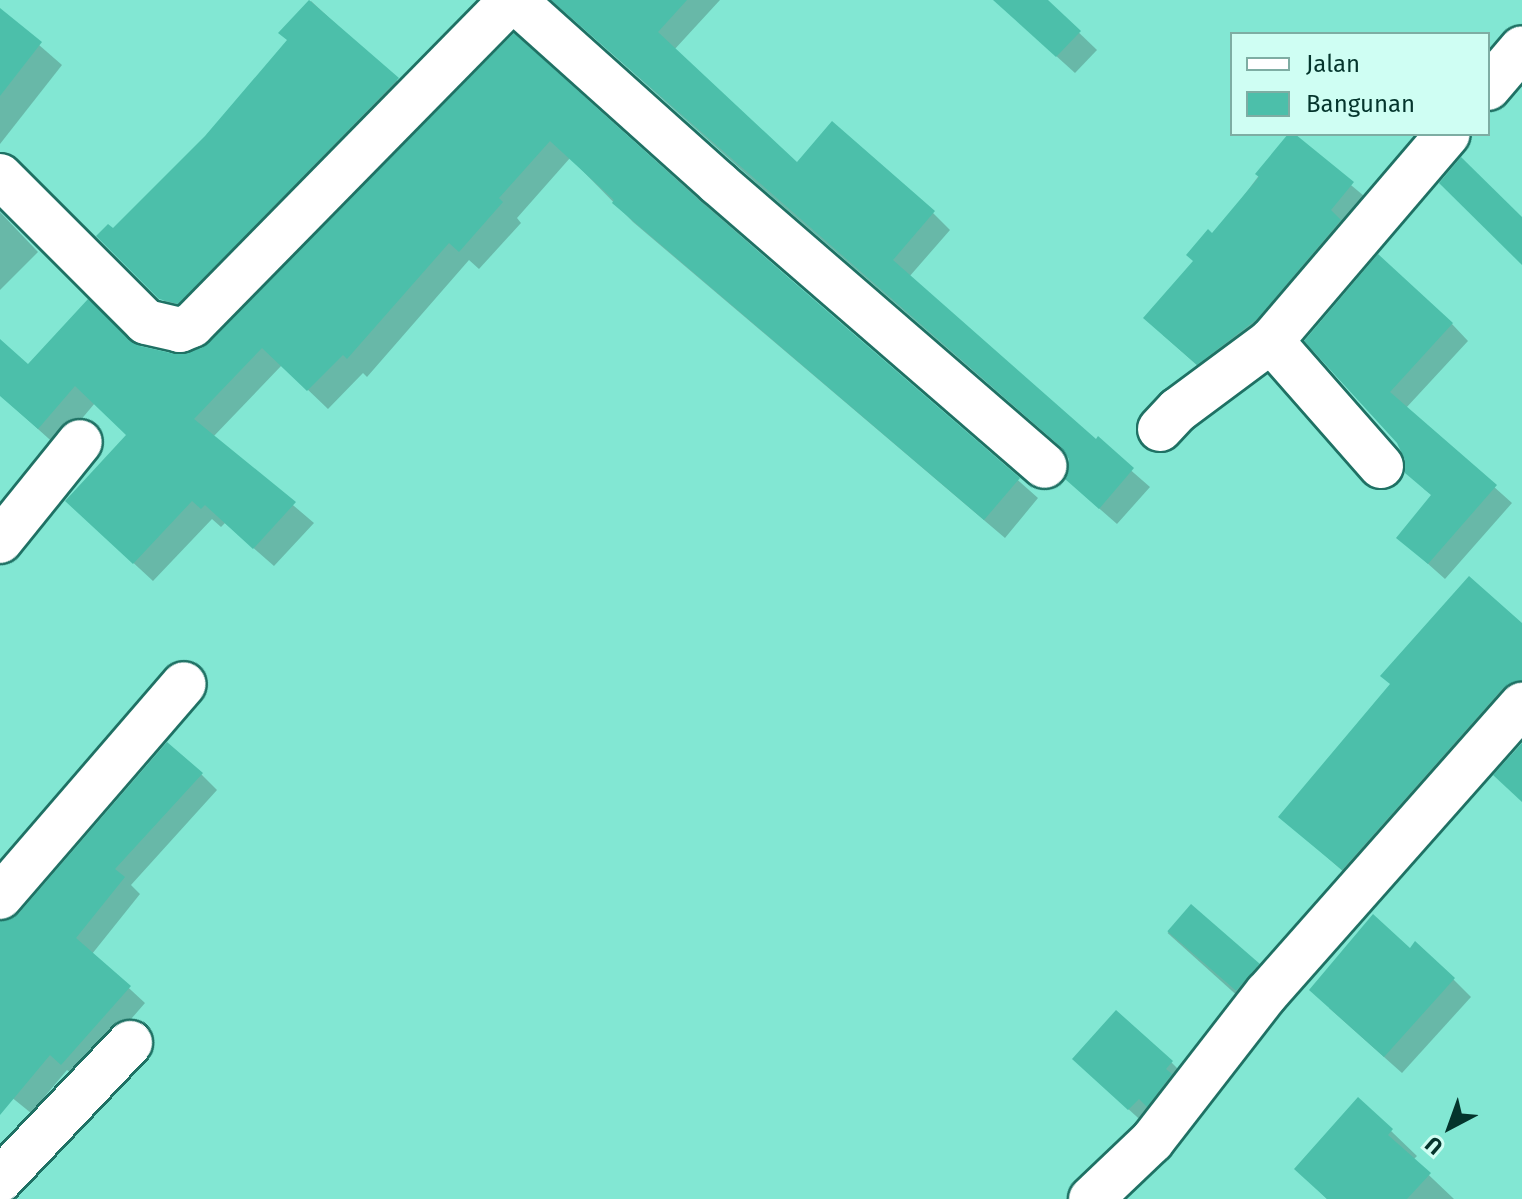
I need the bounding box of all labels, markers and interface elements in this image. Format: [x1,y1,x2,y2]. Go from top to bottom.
legend [1230,32,1490,136]
text: Jalan [1306,50,1360,78]
text: Bangunan [1306,90,1415,118]
north arrow [1410,1087,1490,1167]
text: U [1420,1131,1448,1160]

